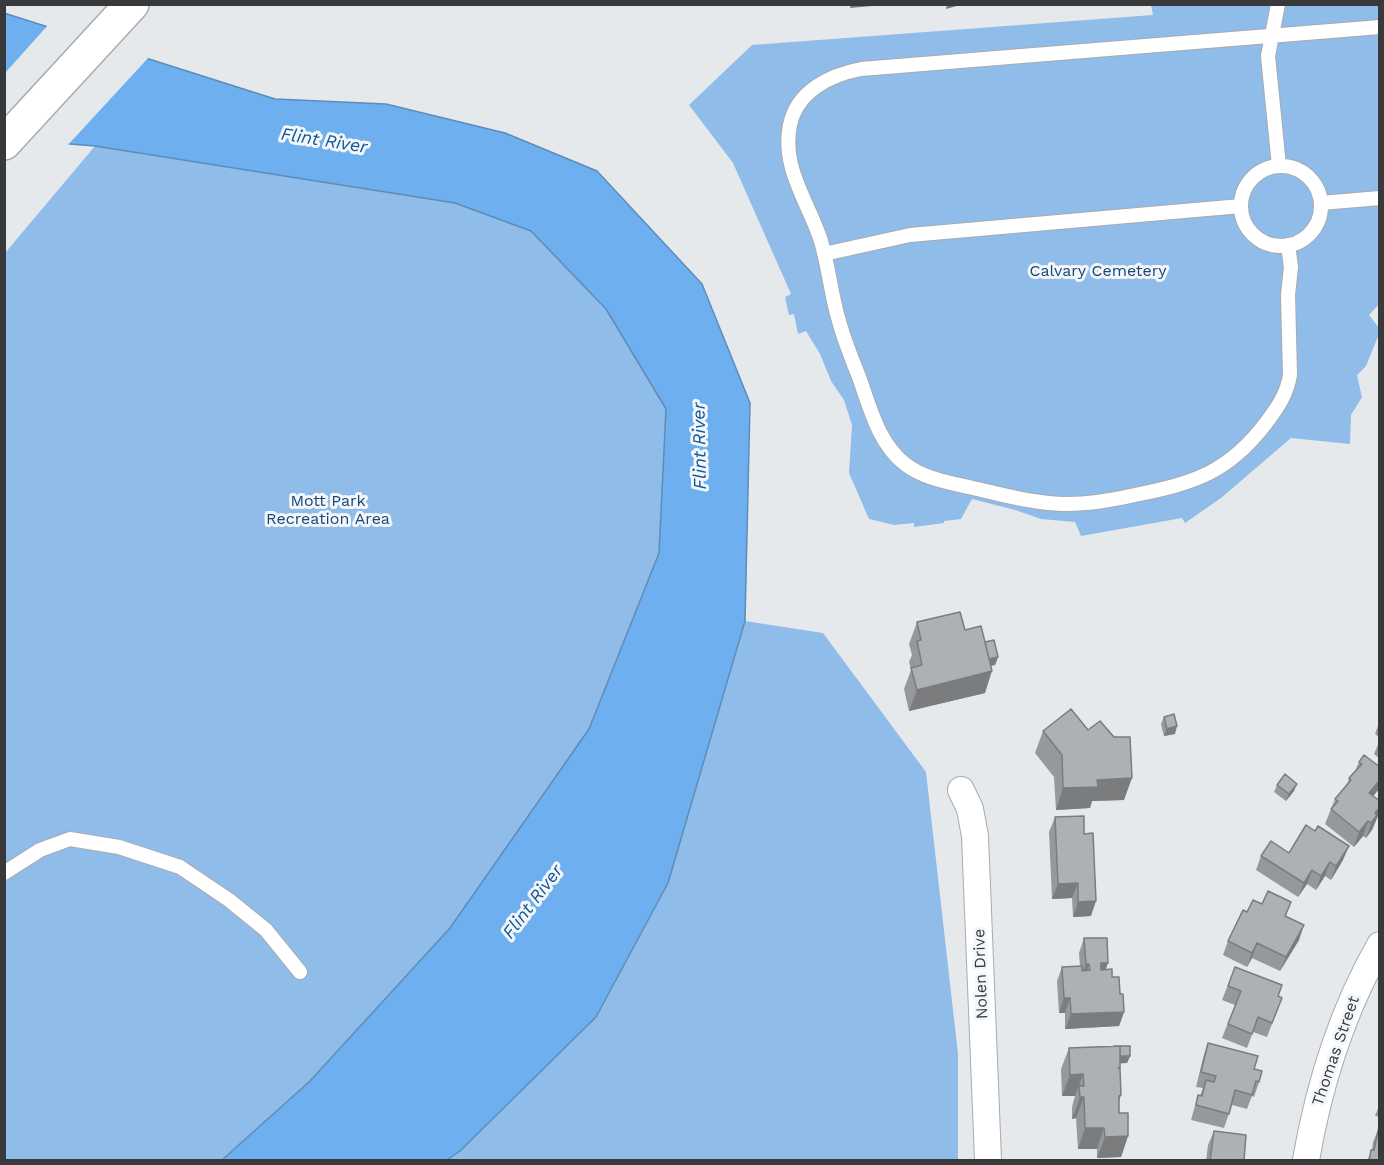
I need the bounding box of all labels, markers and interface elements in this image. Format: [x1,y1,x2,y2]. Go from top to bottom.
water label: Flint River [279,124,369,158]
park label: Calvary Cemetery [1029,261,1167,281]
water label: Flint River [688,402,712,490]
park label: Mott Park Recreation Area [266,491,390,529]
water label: Flint River [498,861,568,943]
street label: Nolen Drive [970,928,992,1020]
street label: Thomas Street [1308,993,1364,1109]

